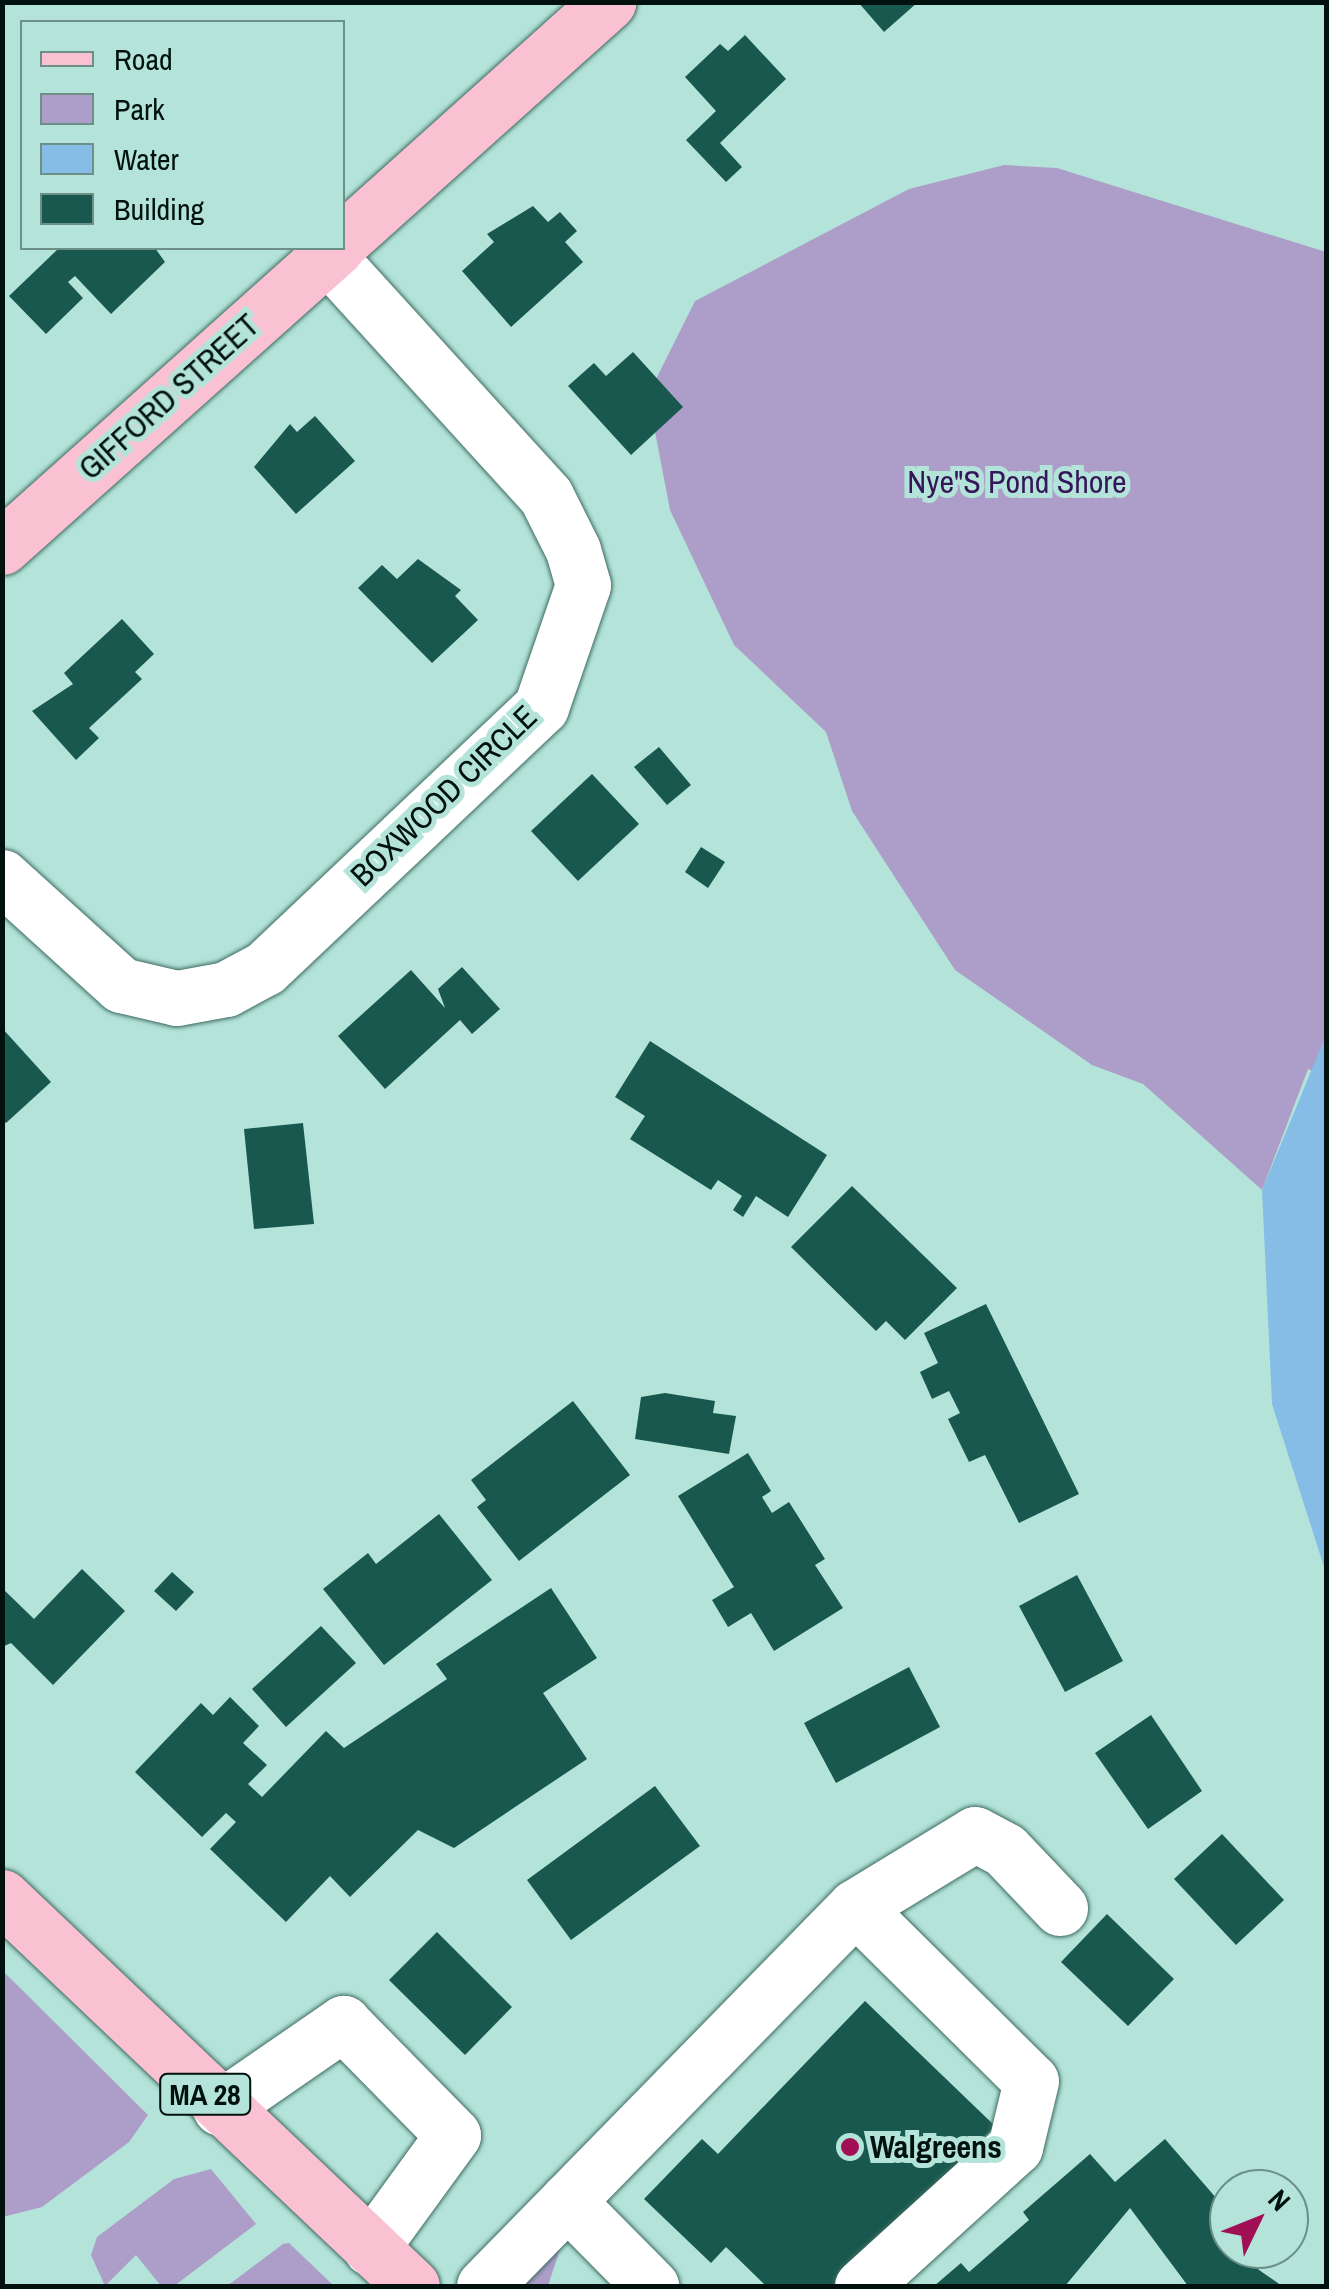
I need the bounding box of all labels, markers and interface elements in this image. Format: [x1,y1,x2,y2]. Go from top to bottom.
legend [20,20,345,250]
text: Road [114,39,173,79]
text: Park [114,89,165,129]
text: Water [114,139,179,179]
text: Building [114,189,204,229]
street label: GIFFORD STREET [71,306,267,488]
park label: Nye"S Pond Shore [907,463,1127,501]
street label: BOXWOOD CIRCLE [343,698,545,894]
road number: MA 28 [158,2069,252,2119]
place label: Walgreens [870,2128,1002,2166]
marker: Walgreens [839,2136,861,2158]
north arrow [1209,2169,1309,2269]
text: N [1260,2181,1299,2219]

